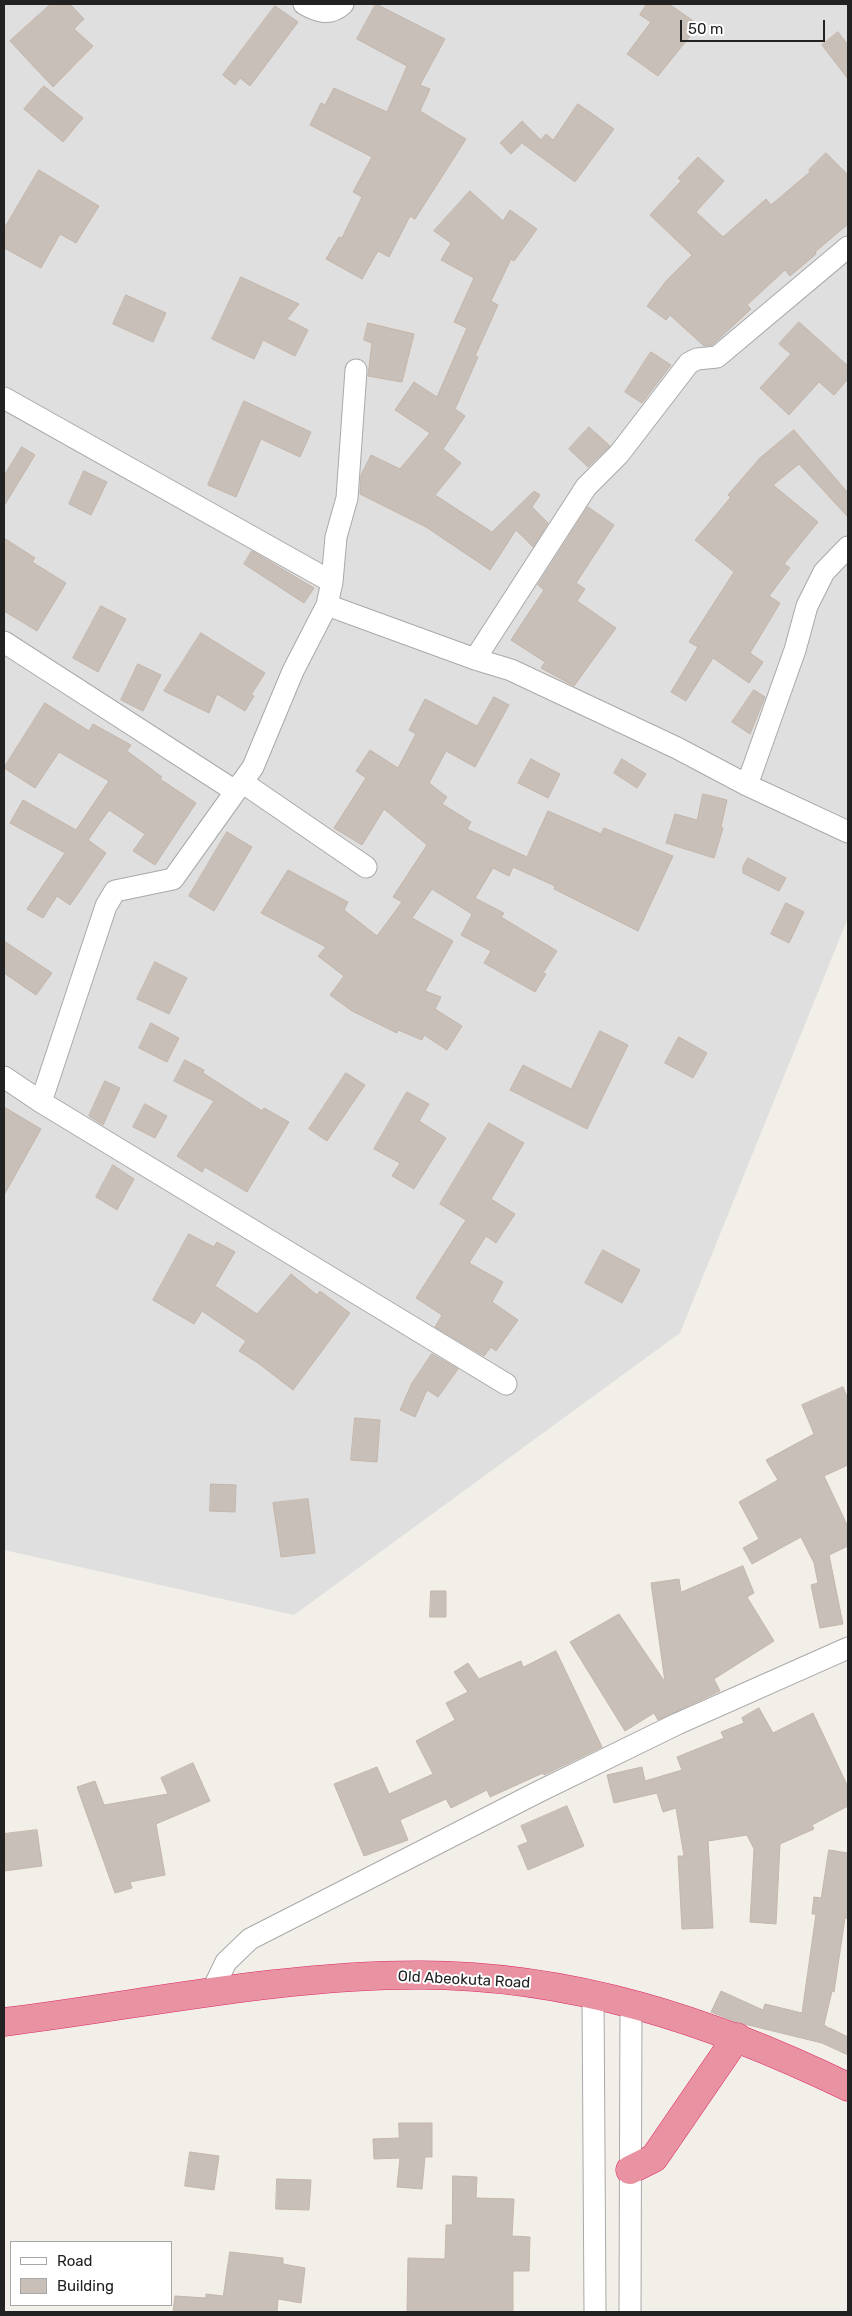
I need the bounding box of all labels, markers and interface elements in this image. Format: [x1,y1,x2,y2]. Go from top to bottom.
scale bar [682,10,827,42]
text: 50 m [688,20,723,38]
street label: Old Abeokuta Road [397,1968,531,1992]
legend [10,2241,172,2306]
text: Road [57,2252,93,2270]
text: Building [57,2277,114,2295]

